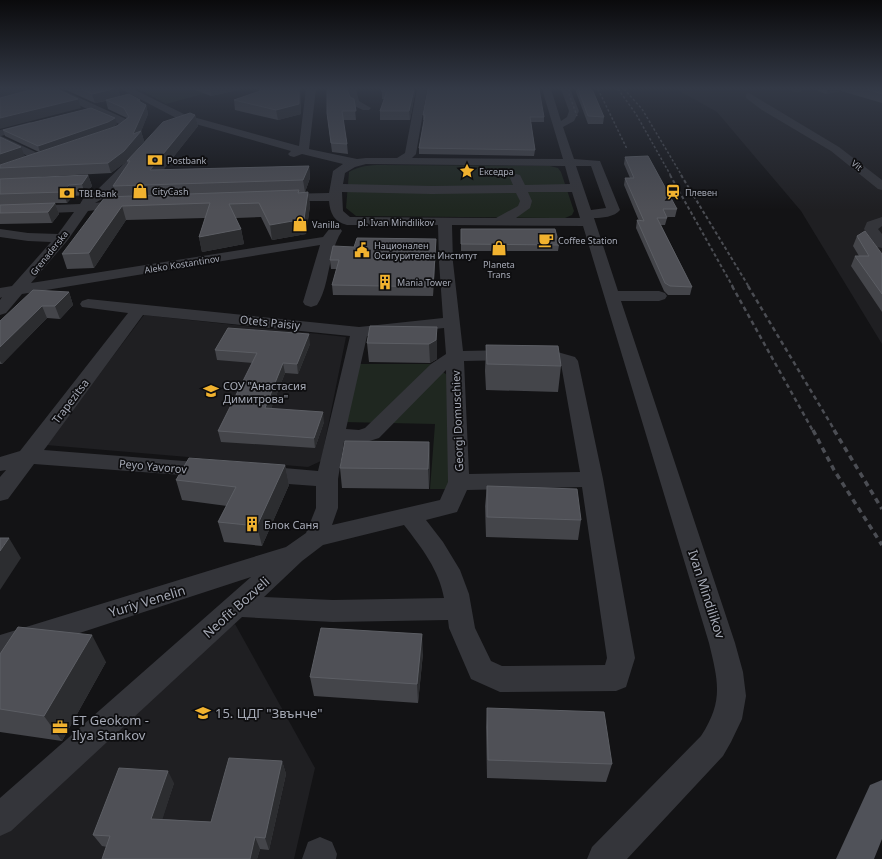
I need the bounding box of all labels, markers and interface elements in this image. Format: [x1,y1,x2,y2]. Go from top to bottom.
bank icon: Postbank [146,151,164,169]
place label: Postbank [167,154,207,167]
street label: Vit [849,156,866,174]
place icon: Екседра [458,162,476,180]
place label: Екседра [479,165,514,178]
shop icon: CityCash [131,182,149,200]
station icon: Плевен [664,183,682,201]
bank icon: TBI Bank [58,184,76,202]
place label: CityCash [152,185,188,198]
place label: Плевен [685,186,717,199]
place label: TBI Bank [79,187,117,200]
shop icon: Vanilla [291,215,309,233]
street label: pl. Ivan Mindilikov [358,216,435,229]
place label: Vanilla [312,218,340,231]
street label: Grenaderska [27,228,71,278]
cafe icon: Coffee Station [537,231,555,249]
place label: Coffee Station [558,234,618,247]
place label: Национален Осигурителен Институт [374,239,478,262]
shop icon: Planeta Trans [490,239,508,257]
public building icon: Национален Осигурителен Институт [353,241,371,259]
street label: Aleko Kostantinov [143,252,221,276]
place label: Planeta Trans [483,258,515,281]
building icon: Mania Tower [376,273,394,291]
place label: Mania Tower [397,276,451,289]
street label: Otets Paisiy [239,311,301,333]
street label: Georgi Domuschiev [448,370,466,472]
street label: Trapezitsa [48,376,92,426]
place label: СОУ "Анастасия Димитрова" [223,378,306,406]
school or university icon: СОУ "Анастасия Димитрова" [202,382,220,400]
street label: Peyo Yavorov [118,456,188,476]
building icon: Блок Саня [243,515,261,533]
place label: Блок Саня [264,517,319,532]
street label: Ivan Mindilikov [684,547,730,641]
street label: Neofit Bozveli [199,572,273,642]
street label: Yuriy Venelin [107,581,187,621]
school or university icon: 15. ЦДГ "Звънче" [194,704,212,722]
place label: 15. ЦДГ "Звънче" [215,704,323,722]
place label: ET Geokom - Ilya Stankov [72,711,149,744]
office icon: ET Geokom - Ilya Stankov [51,718,69,736]

